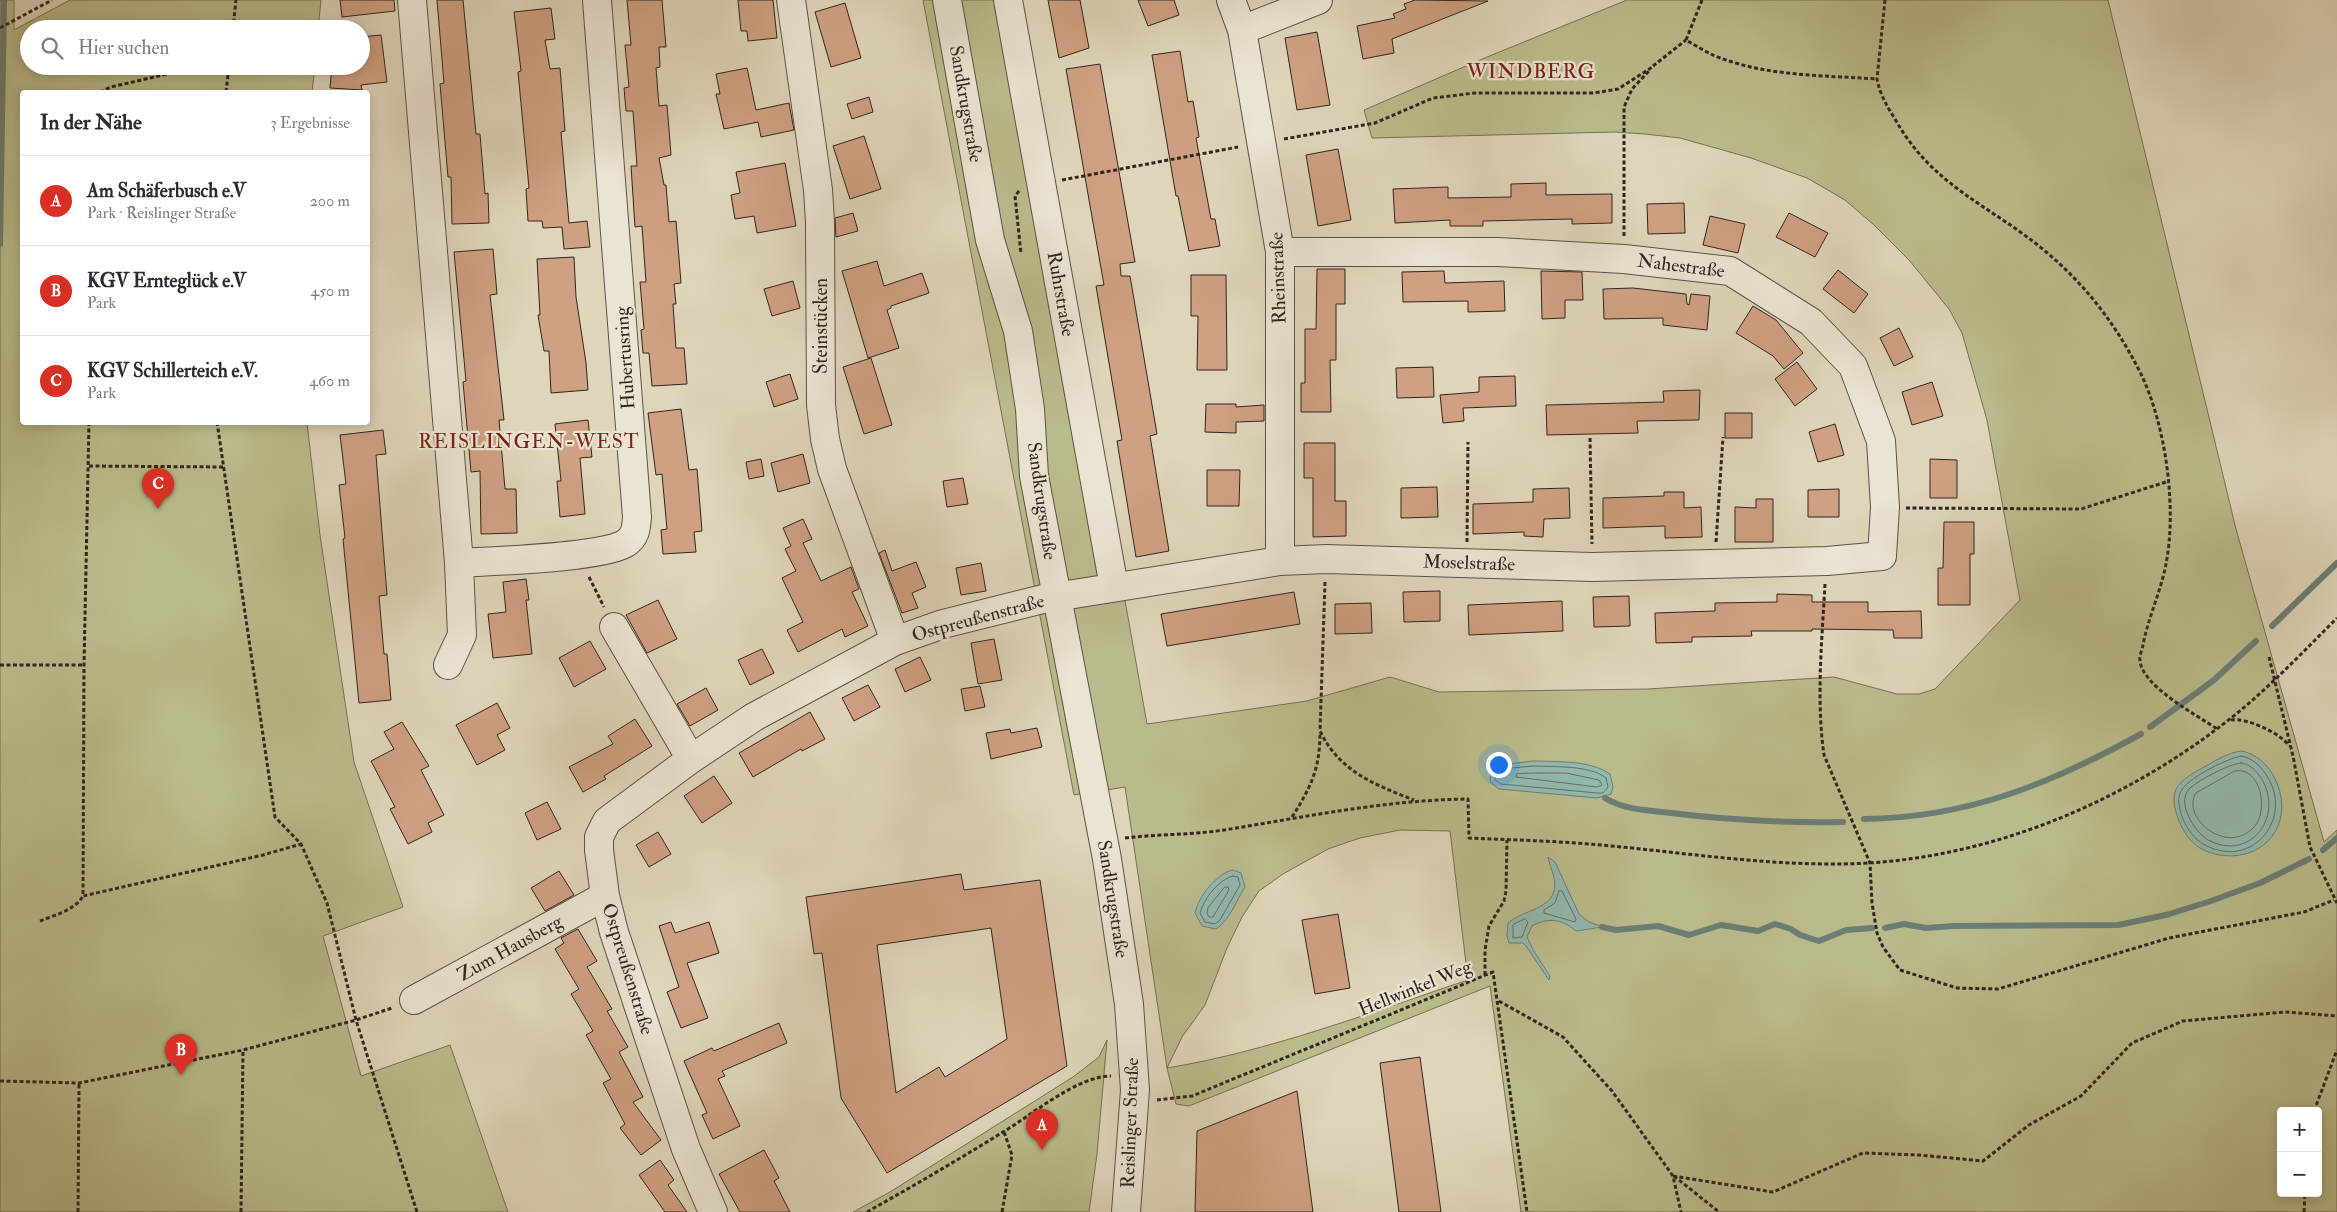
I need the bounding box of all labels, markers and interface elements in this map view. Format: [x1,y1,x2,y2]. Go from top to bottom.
search box [20,20,370,75]
icon: search [38,34,66,62]
text: Hier suchen [78,36,169,60]
street label: Sandkrugstraße [944,44,988,165]
district label: WINDBERG [1466,59,1595,84]
text: In der Nähe [40,109,142,136]
text: 3 Ergebnisse [270,113,350,133]
text: Am Schäferbusch e.V [87,179,246,203]
text: A [51,191,61,211]
text: 200 m [310,191,350,211]
text: Park · Reislinger Straße [87,203,236,223]
street label: Rheinstraße [1264,231,1292,324]
street label: Nahestraße [1636,249,1726,283]
street label: Ruhrstraße [1042,250,1080,339]
text: KGV Ernteglück e.V [87,269,246,293]
street label: Steinstücken [809,278,833,374]
text: B [51,281,61,301]
text: 450 m [311,281,350,301]
text: Park [87,293,116,313]
street label: Hubertusring [609,305,641,410]
text: KGV Schillerteich e.V. [87,359,258,383]
text: C [50,371,62,391]
text: 460 m [309,371,350,391]
text: Park [87,383,116,403]
district label: REISLINGEN-WEST [418,429,640,454]
street label: Sandkrugstraße [1022,441,1062,561]
pin: C [142,468,174,509]
street label: Moselstraße [1422,549,1516,577]
street label: Ostpreußenstraße [909,589,1047,648]
your location [1486,752,1512,778]
street label: Sandkrugstraße [1092,839,1134,960]
street label: Ostpreußenstraße [596,900,659,1038]
street label: Zum Hausberg [453,909,567,987]
street label: Hellwinkel Weg [1355,954,1476,1022]
pin: B [165,1034,197,1075]
street label: Reislinger Straße [1116,1057,1144,1189]
map controls [2277,1107,2322,1197]
button: + [2277,1107,2322,1152]
pin: A [1026,1109,1058,1150]
button: − [2277,1152,2322,1197]

